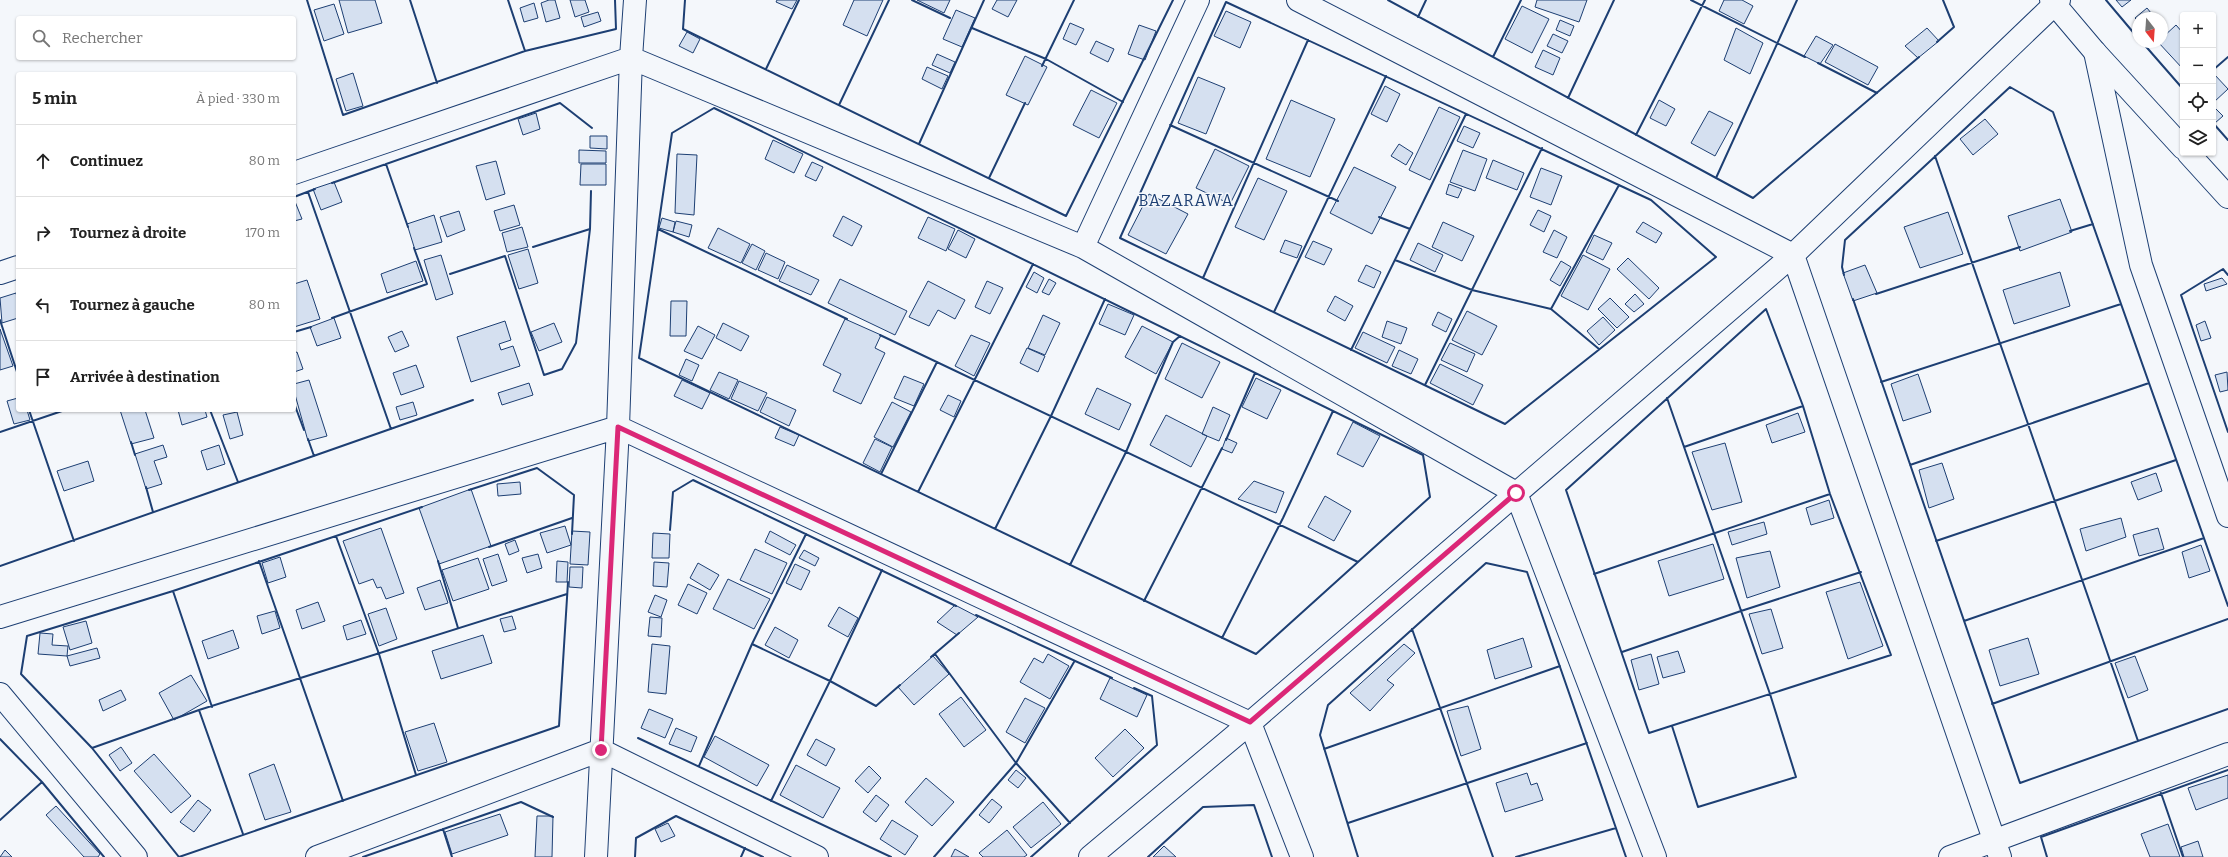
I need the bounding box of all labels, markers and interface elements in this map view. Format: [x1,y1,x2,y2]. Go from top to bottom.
north arrow [2132,12,2168,48]
map controls [2180,12,2216,156]
button: + [2180,12,2216,48]
search box [16,16,296,60]
icon: search [30,27,52,49]
text: Rechercher [62,29,143,47]
button: − [2180,48,2216,84]
button: locate [2180,84,2216,120]
text: 5 min [32,88,77,109]
text: À pied · 330 m [196,91,280,106]
button: layers [2180,120,2216,156]
icon: ahead [32,150,54,172]
text: Continuez [70,152,143,170]
text: 80 m [249,153,280,168]
district label: BAZARAWA [1138,191,1234,210]
icon: right [32,222,54,244]
text: Tournez à droite [70,224,186,242]
text: 170 m [245,225,280,240]
icon: left [32,294,54,316]
text: Tournez à gauche [70,296,195,314]
text: 80 m [249,297,280,312]
icon: arrive [32,366,54,388]
text: Arrivée à destination [70,368,220,386]
route start [1507,484,1525,502]
route end [592,741,610,759]

